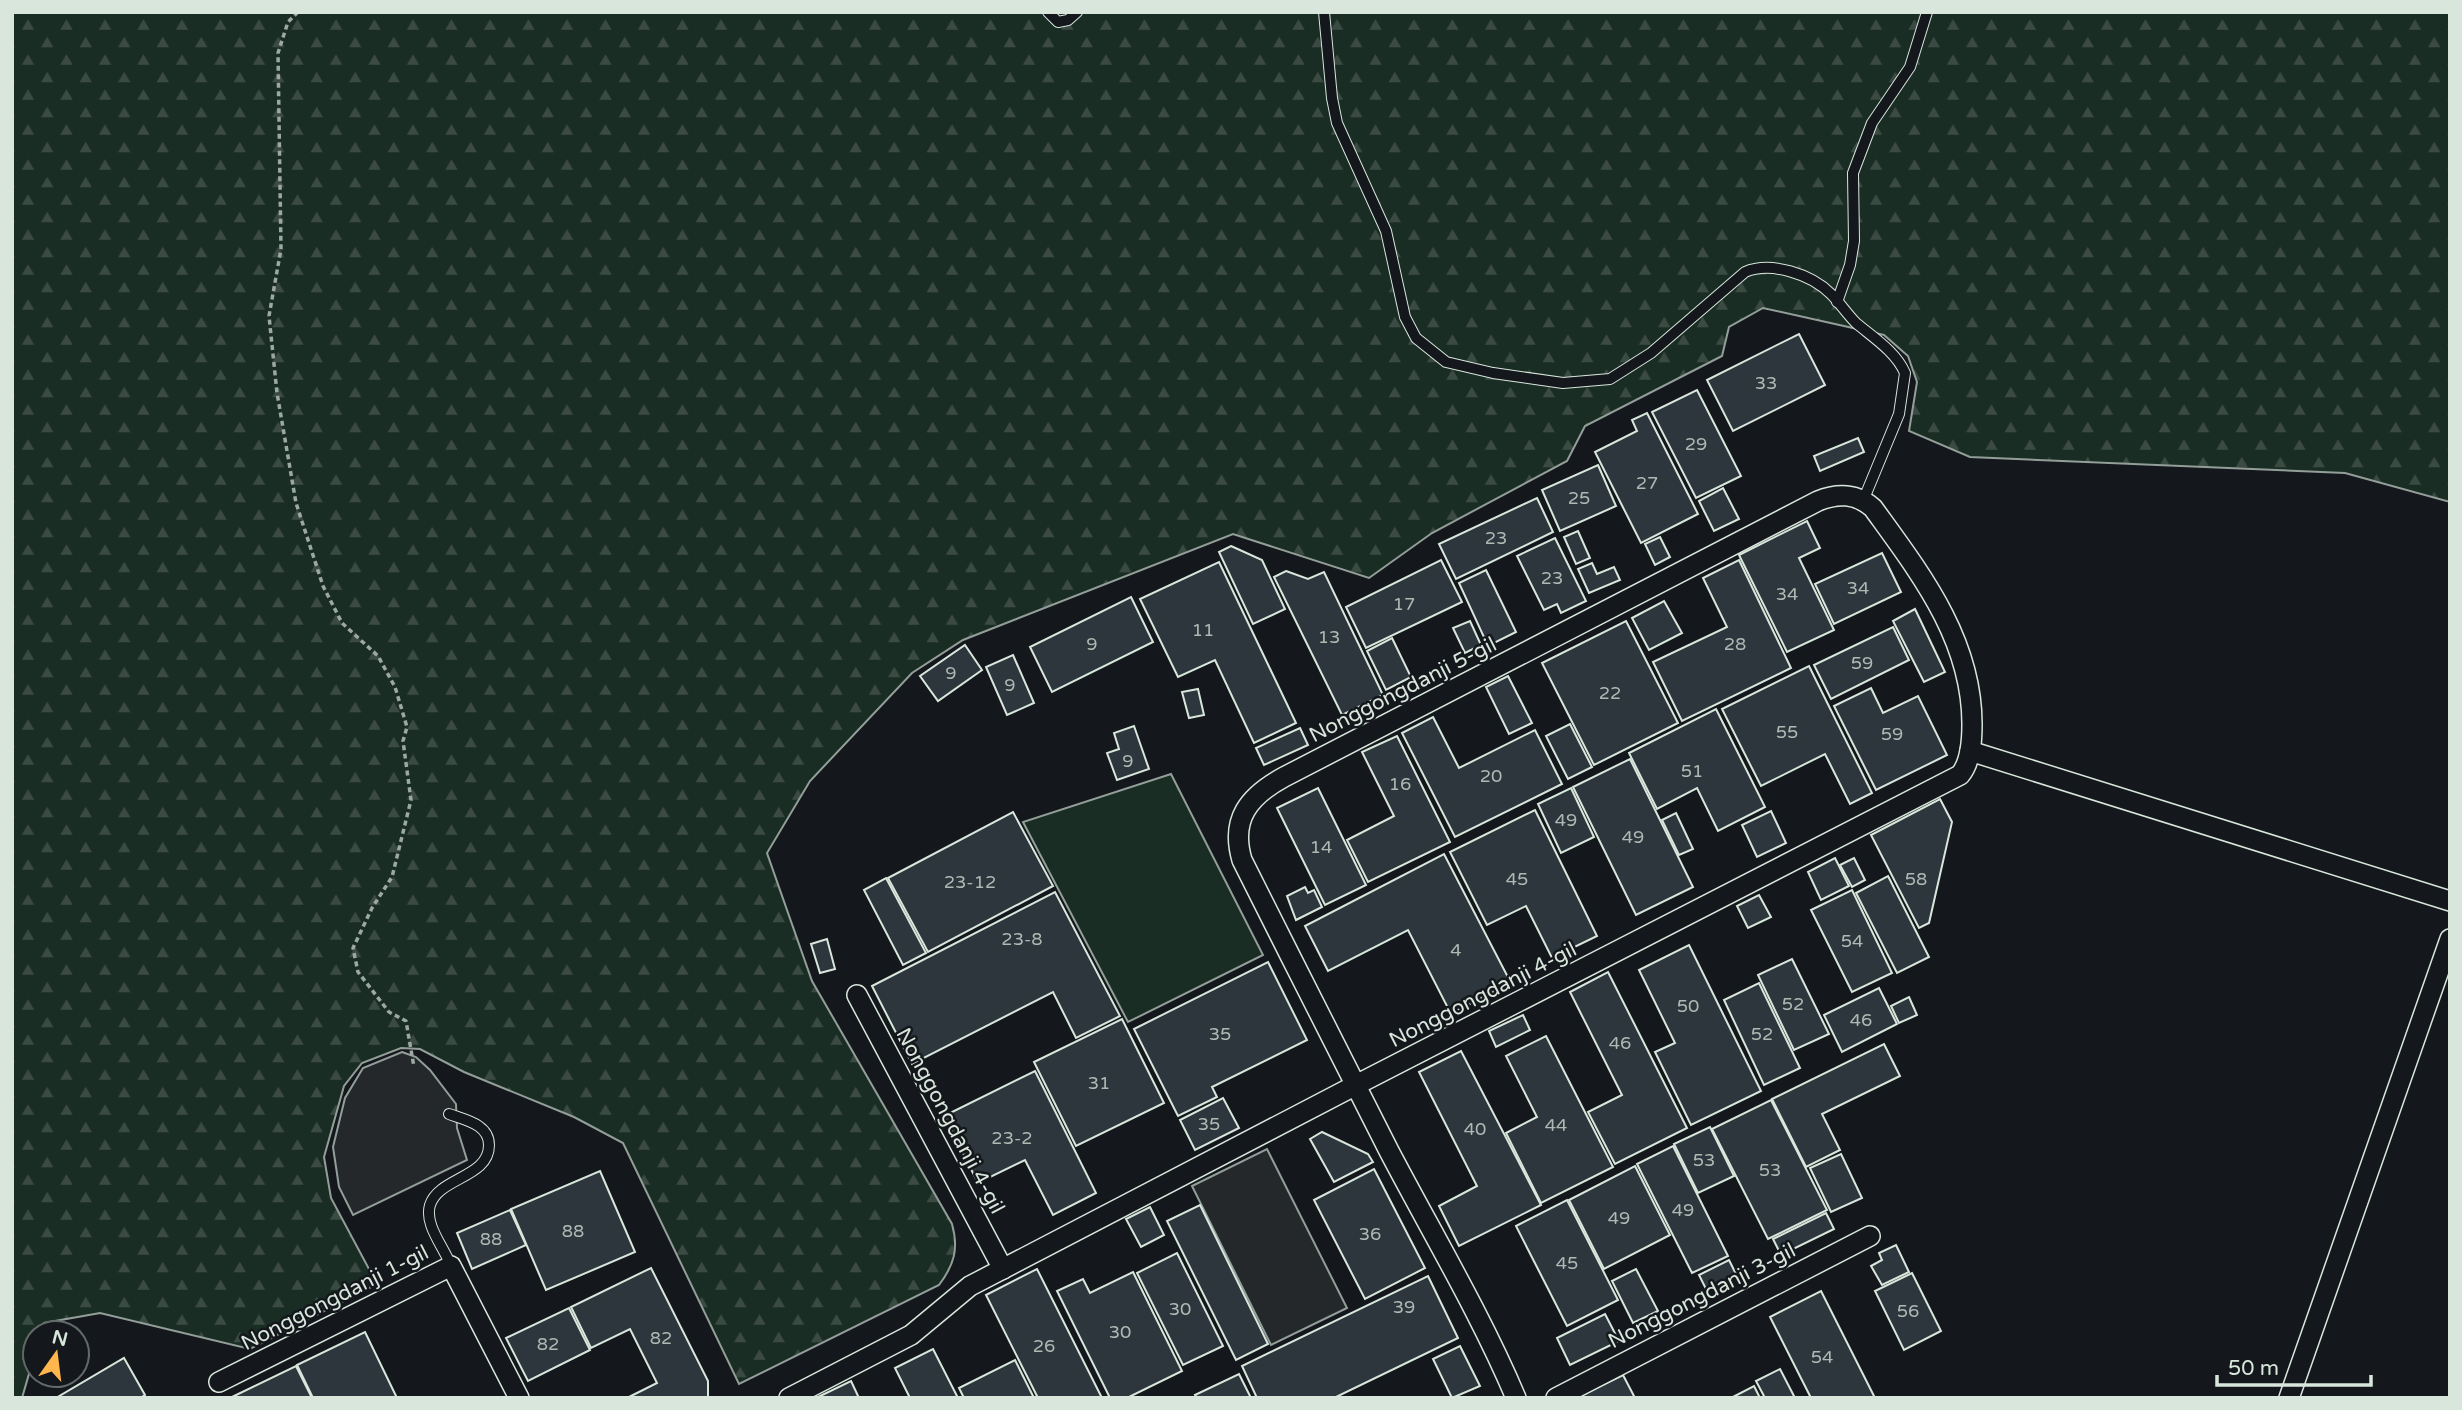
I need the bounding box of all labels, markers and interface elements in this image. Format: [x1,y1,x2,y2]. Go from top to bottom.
house number: 33 [1755,372,1777,394]
house number: 29 [1685,433,1707,455]
house number: 27 [1636,472,1658,494]
house number: 25 [1568,487,1590,509]
house number: 23 [1485,527,1507,549]
house number: 23 [1541,567,1563,589]
house number: 34 [1847,577,1869,599]
house number: 34 [1776,583,1798,605]
house number: 17 [1393,593,1415,615]
house number: 11 [1192,619,1214,641]
house number: 13 [1318,626,1340,648]
street label: Nonggongdanji 5-gil [1305,632,1501,748]
house number: 9 [1086,633,1098,655]
house number: 28 [1724,633,1746,655]
house number: 59 [1851,652,1873,674]
house number: 9 [945,662,957,684]
house number: 9 [1004,674,1016,696]
house number: 22 [1599,682,1621,704]
house number: 55 [1776,721,1798,743]
house number: 59 [1881,723,1903,745]
house number: 9 [1122,750,1134,772]
house number: 51 [1681,760,1703,782]
house number: 20 [1480,765,1502,787]
house number: 16 [1389,773,1411,795]
house number: 49 [1555,809,1577,831]
house number: 49 [1622,826,1644,848]
house number: 14 [1310,836,1332,858]
house number: 45 [1506,868,1528,890]
house number: 58 [1905,868,1927,890]
house number: 23-12 [944,871,996,893]
house number: 23-8 [1001,928,1043,950]
house number: 54 [1841,930,1863,952]
street label: Nonggongdanji 4-gil [1385,937,1581,1053]
house number: 4 [1450,939,1462,961]
house number: 52 [1782,993,1804,1015]
house number: 50 [1677,995,1699,1017]
house number: 46 [1850,1009,1872,1031]
house number: 35 [1209,1023,1231,1045]
house number: 52 [1751,1023,1773,1045]
street label: Nonggongdanji 4-gil [890,1024,1010,1218]
house number: 46 [1609,1032,1631,1054]
house number: 31 [1088,1072,1110,1094]
house number: 35 [1198,1113,1220,1135]
house number: 44 [1545,1114,1567,1136]
house number: 40 [1464,1118,1486,1140]
house number: 23-2 [991,1127,1033,1149]
house number: 53 [1693,1149,1715,1171]
house number: 53 [1759,1159,1781,1181]
house number: 49 [1672,1199,1694,1221]
house number: 49 [1608,1207,1630,1229]
house number: 88 [562,1220,584,1242]
house number: 36 [1359,1223,1381,1245]
house number: 88 [480,1228,502,1250]
street label: Nonggongdanji 3-gil [1604,1238,1800,1354]
street label: Nonggongdanji 1-gil [237,1240,433,1356]
house number: 45 [1556,1252,1578,1274]
house number: 39 [1393,1296,1415,1318]
house number: 30 [1169,1298,1191,1320]
house number: 56 [1897,1300,1919,1322]
north arrow [21,1319,91,1389]
house number: 30 [1109,1321,1131,1343]
text: N [50,1326,70,1351]
house number: 82 [650,1327,672,1349]
house number: 82 [537,1333,559,1355]
house number: 26 [1033,1335,1055,1357]
scale bar [2217,1344,2371,1388]
house number: 54 [1811,1346,1833,1368]
text: 50 m [2228,1356,2279,1381]

